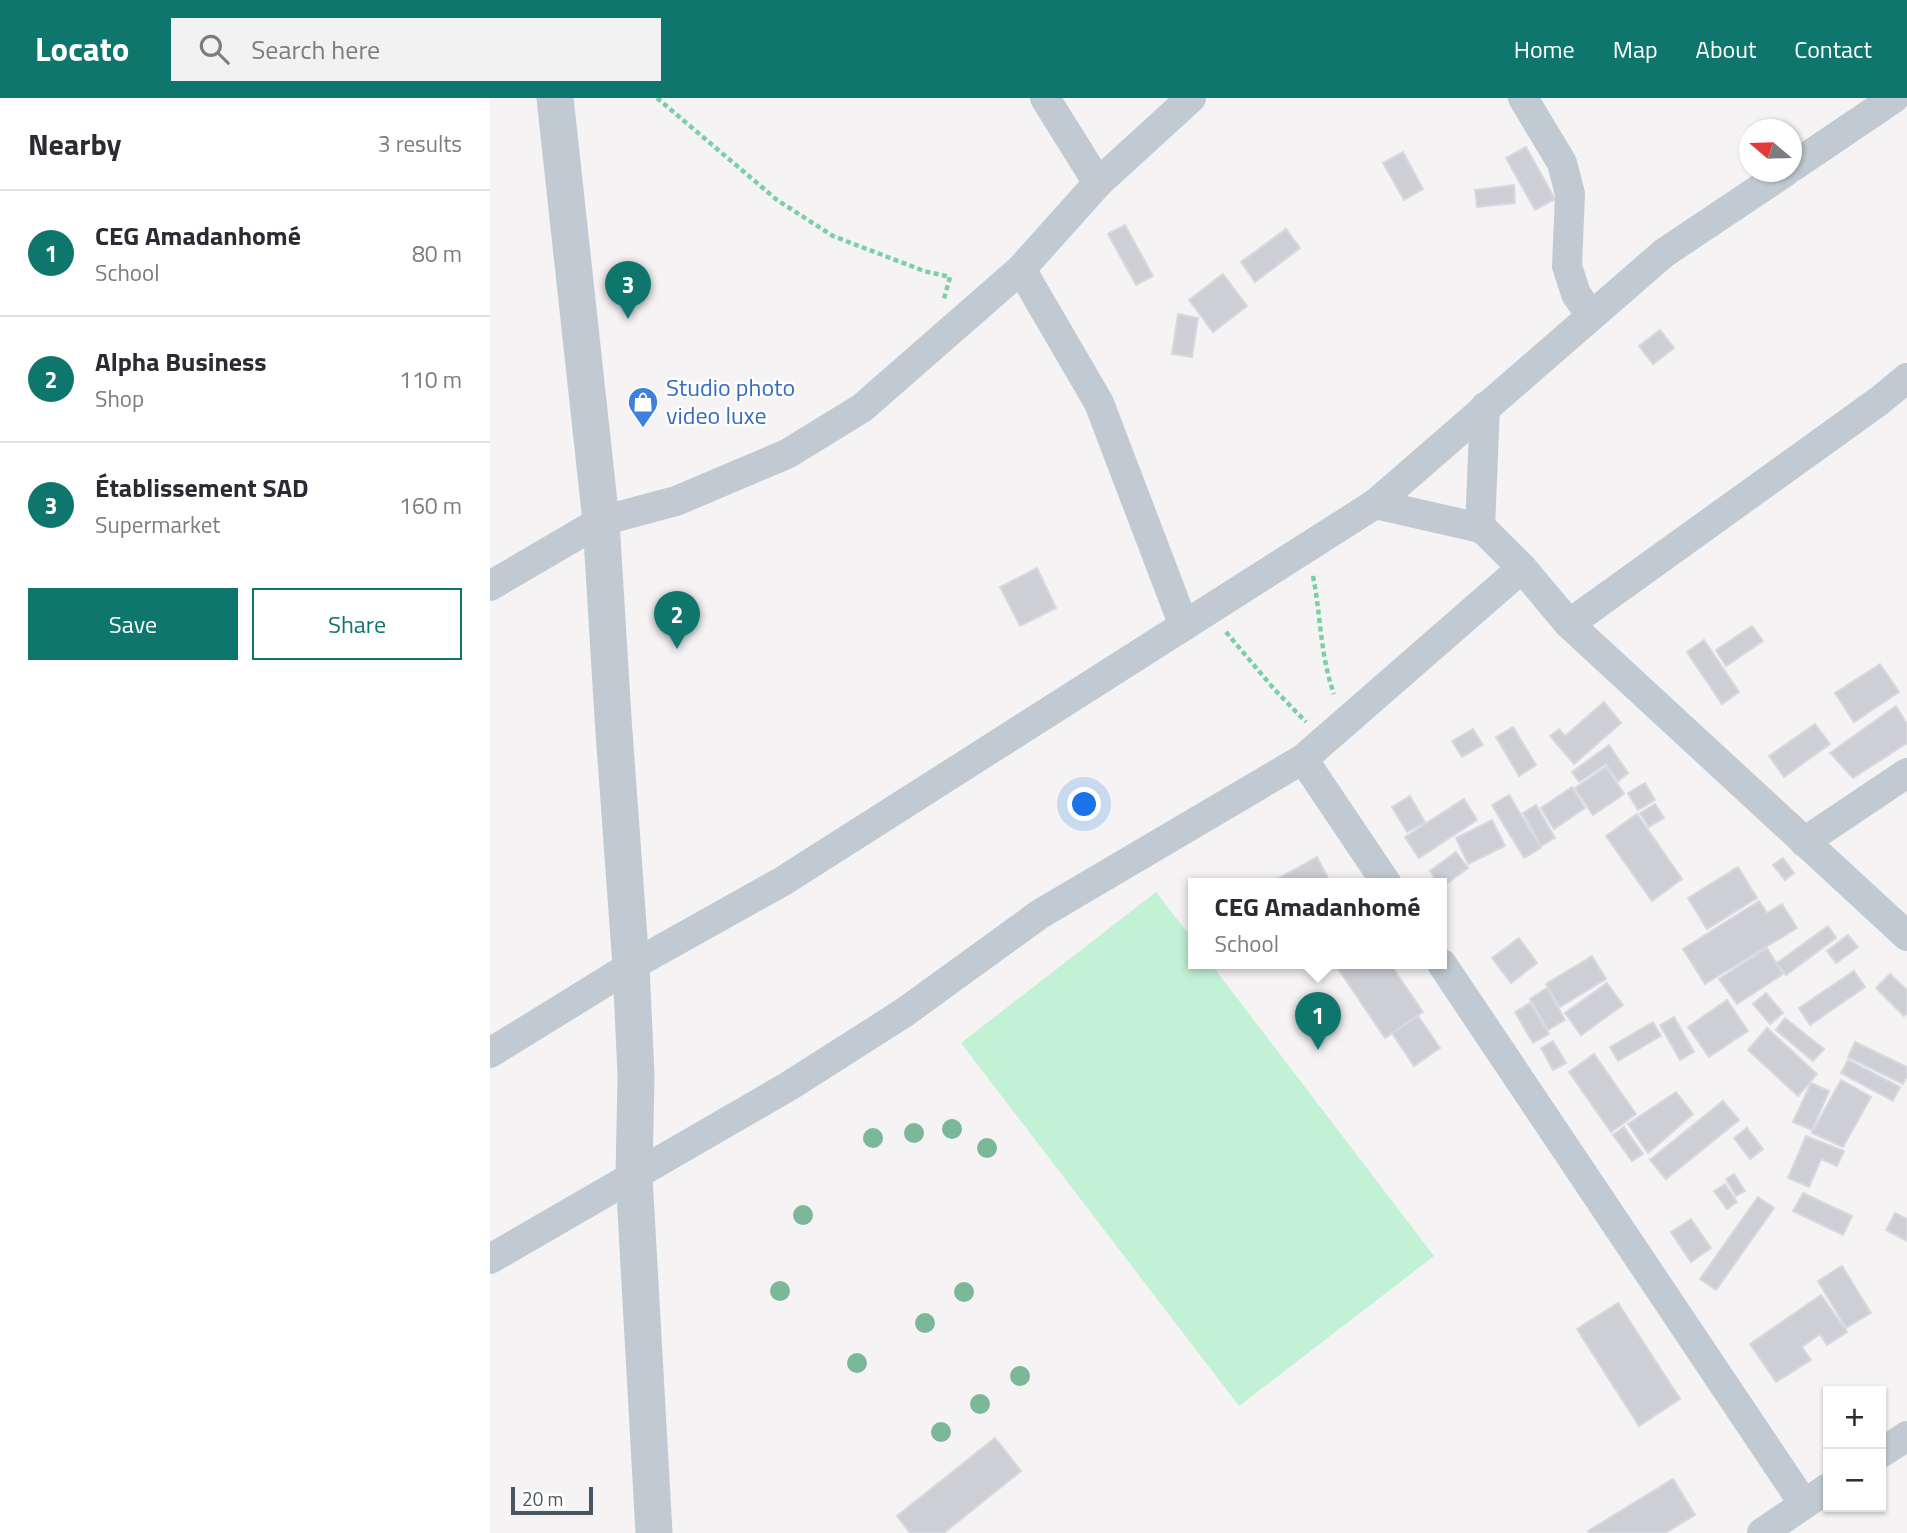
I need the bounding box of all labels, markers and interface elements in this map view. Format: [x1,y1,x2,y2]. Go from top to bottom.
search box [171,18,661,81]
text: Locato [35,24,129,74]
icon: search [195,30,233,68]
text: Search here [251,30,380,69]
text: Home [1514,31,1575,67]
text: Map [1613,31,1658,67]
text: About [1696,31,1756,67]
text: Contact [1794,31,1872,67]
north arrow [1739,119,1802,182]
text: Nearby [28,121,121,167]
text: 3 results [378,126,462,161]
text: CEG Amadanhomé [95,216,301,255]
text: 1 [45,236,57,271]
text: 80 m [412,236,462,271]
text: School [95,255,159,290]
pin: 3 [605,261,651,319]
text: Alpha Business [95,342,267,381]
text: 2 [45,362,57,397]
text: 110 m [399,362,462,397]
place label: Studio photo video luxe [666,369,795,433]
text: Shop [95,381,144,416]
shop icon: Studio photo video luxe [626,385,660,429]
text: Établissement SAD [95,468,309,507]
text: 3 [45,488,57,523]
text: 160 m [399,488,462,523]
text: Supermarket [95,507,220,542]
button: Save [28,588,238,660]
button: Share [252,588,462,660]
pin: 2 [654,591,700,649]
your location [1067,787,1101,821]
popup [1188,878,1447,969]
text: CEG Amadanhomé [1215,887,1420,926]
text: School [1215,926,1279,961]
pin: 1 [1295,992,1341,1050]
map controls [1823,1386,1886,1512]
button: + [1823,1386,1886,1449]
button: − [1823,1449,1886,1512]
scale bar [511,1484,593,1516]
text: 20 m [522,1484,563,1513]

